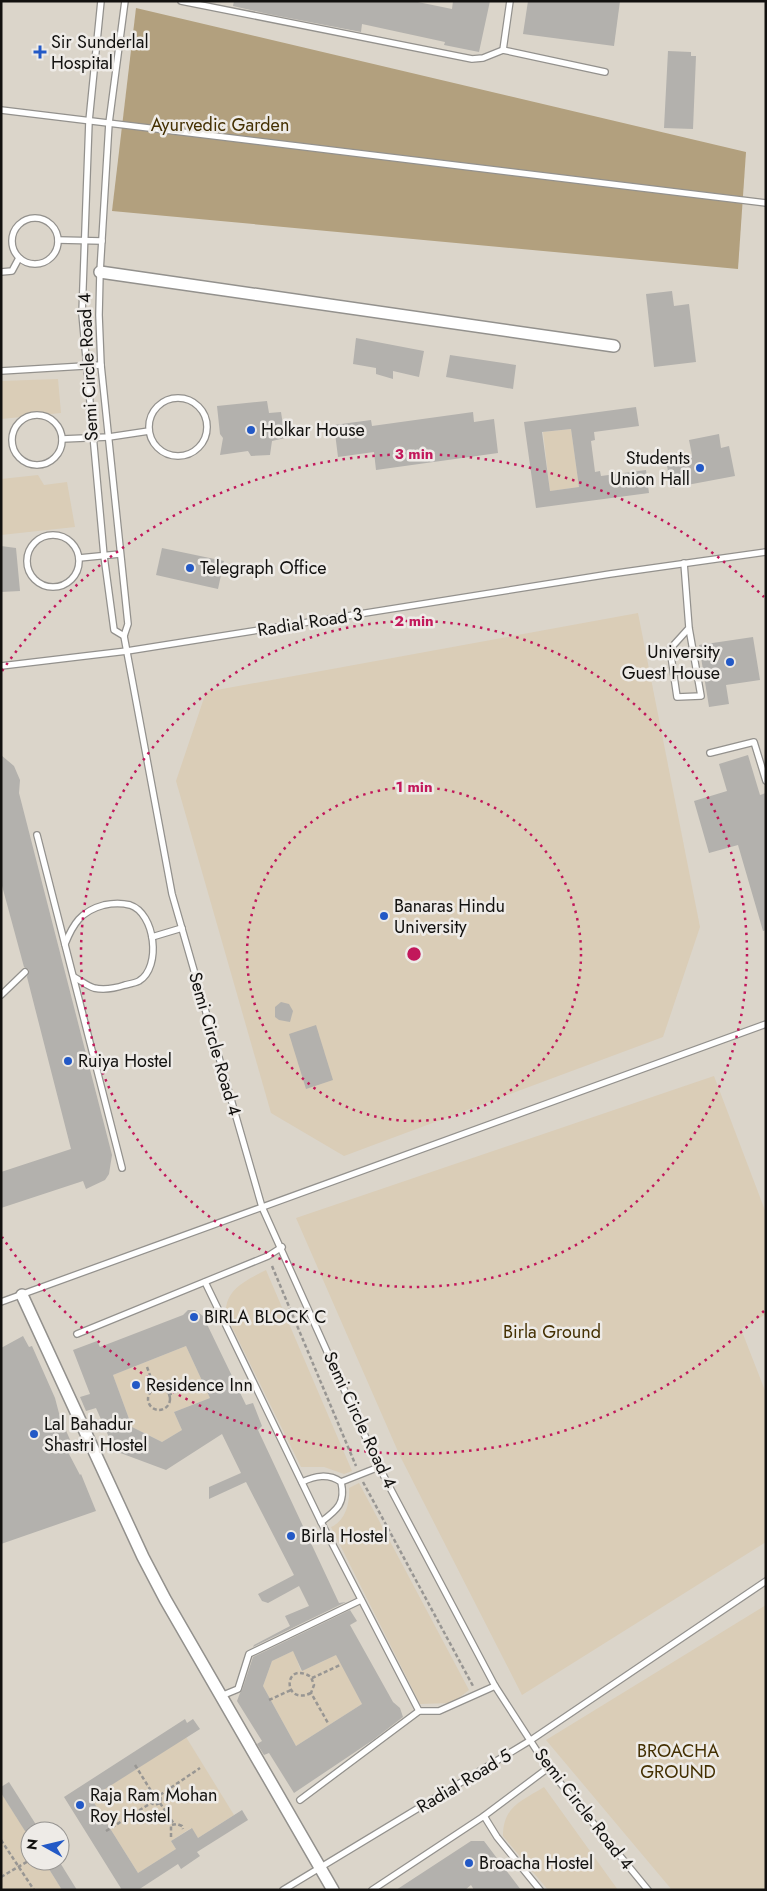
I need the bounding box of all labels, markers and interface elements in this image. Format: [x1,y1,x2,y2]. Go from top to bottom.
place label: Sir Sunderlal Hospital [51,29,149,76]
marker: Sir Sunderlal Hospital [33,45,47,59]
park label: Ayurvedic Garden [151,112,289,138]
street label: Semi Circle Road 4 [71,292,105,442]
place label: Holkar House [261,417,365,443]
marker: Holkar House [245,424,257,436]
text: 3 min [395,443,433,465]
place label: Students Union Hall [610,445,690,492]
marker: Students Union Hall [694,462,706,474]
place label: Telegraph Office [200,555,327,581]
marker: Telegraph Office [184,562,196,574]
street label: Radial Road 3 [256,601,365,643]
text: 2 min [394,610,434,632]
place label: University Guest House [622,639,720,686]
marker: University Guest House [724,656,736,668]
text: 1 min [395,776,433,798]
place label: Banaras Hindu University [394,893,505,940]
marker: Banaras Hindu University [378,910,390,922]
centre of rings [405,945,423,963]
street label: Semi Circle Road 4 [182,969,248,1119]
place label: Ruiya Hostel [78,1048,172,1074]
marker: Ruiya Hostel [62,1055,74,1067]
place label: BIRLA BLOCK C [204,1304,327,1330]
marker: BIRLA BLOCK C [188,1311,200,1323]
park label: Birla Ground [503,1319,601,1345]
street label: Semi Circle Road 4 [317,1347,403,1493]
place label: Residence Inn [146,1372,253,1398]
marker: Residence Inn [130,1379,142,1391]
place label: Lal Bahadur Shastri Hostel [44,1411,147,1458]
marker: Lal Bahadur Shastri Hostel [28,1428,40,1440]
place label: Birla Hostel [301,1523,388,1549]
marker: Birla Hostel [285,1530,297,1542]
park label: BROACHA GROUND [637,1738,719,1785]
street label: Radial Road 5 [412,1742,516,1820]
street label: Semi Circle Road 4 [528,1743,640,1875]
place label: Raja Ram Mohan Roy Hostel [90,1782,217,1829]
marker: Raja Ram Mohan Roy Hostel [74,1799,86,1811]
north arrow [20,1821,70,1871]
text: N [21,1837,43,1851]
place label: Broacha Hostel [479,1850,593,1876]
marker: Broacha Hostel [463,1857,475,1869]

